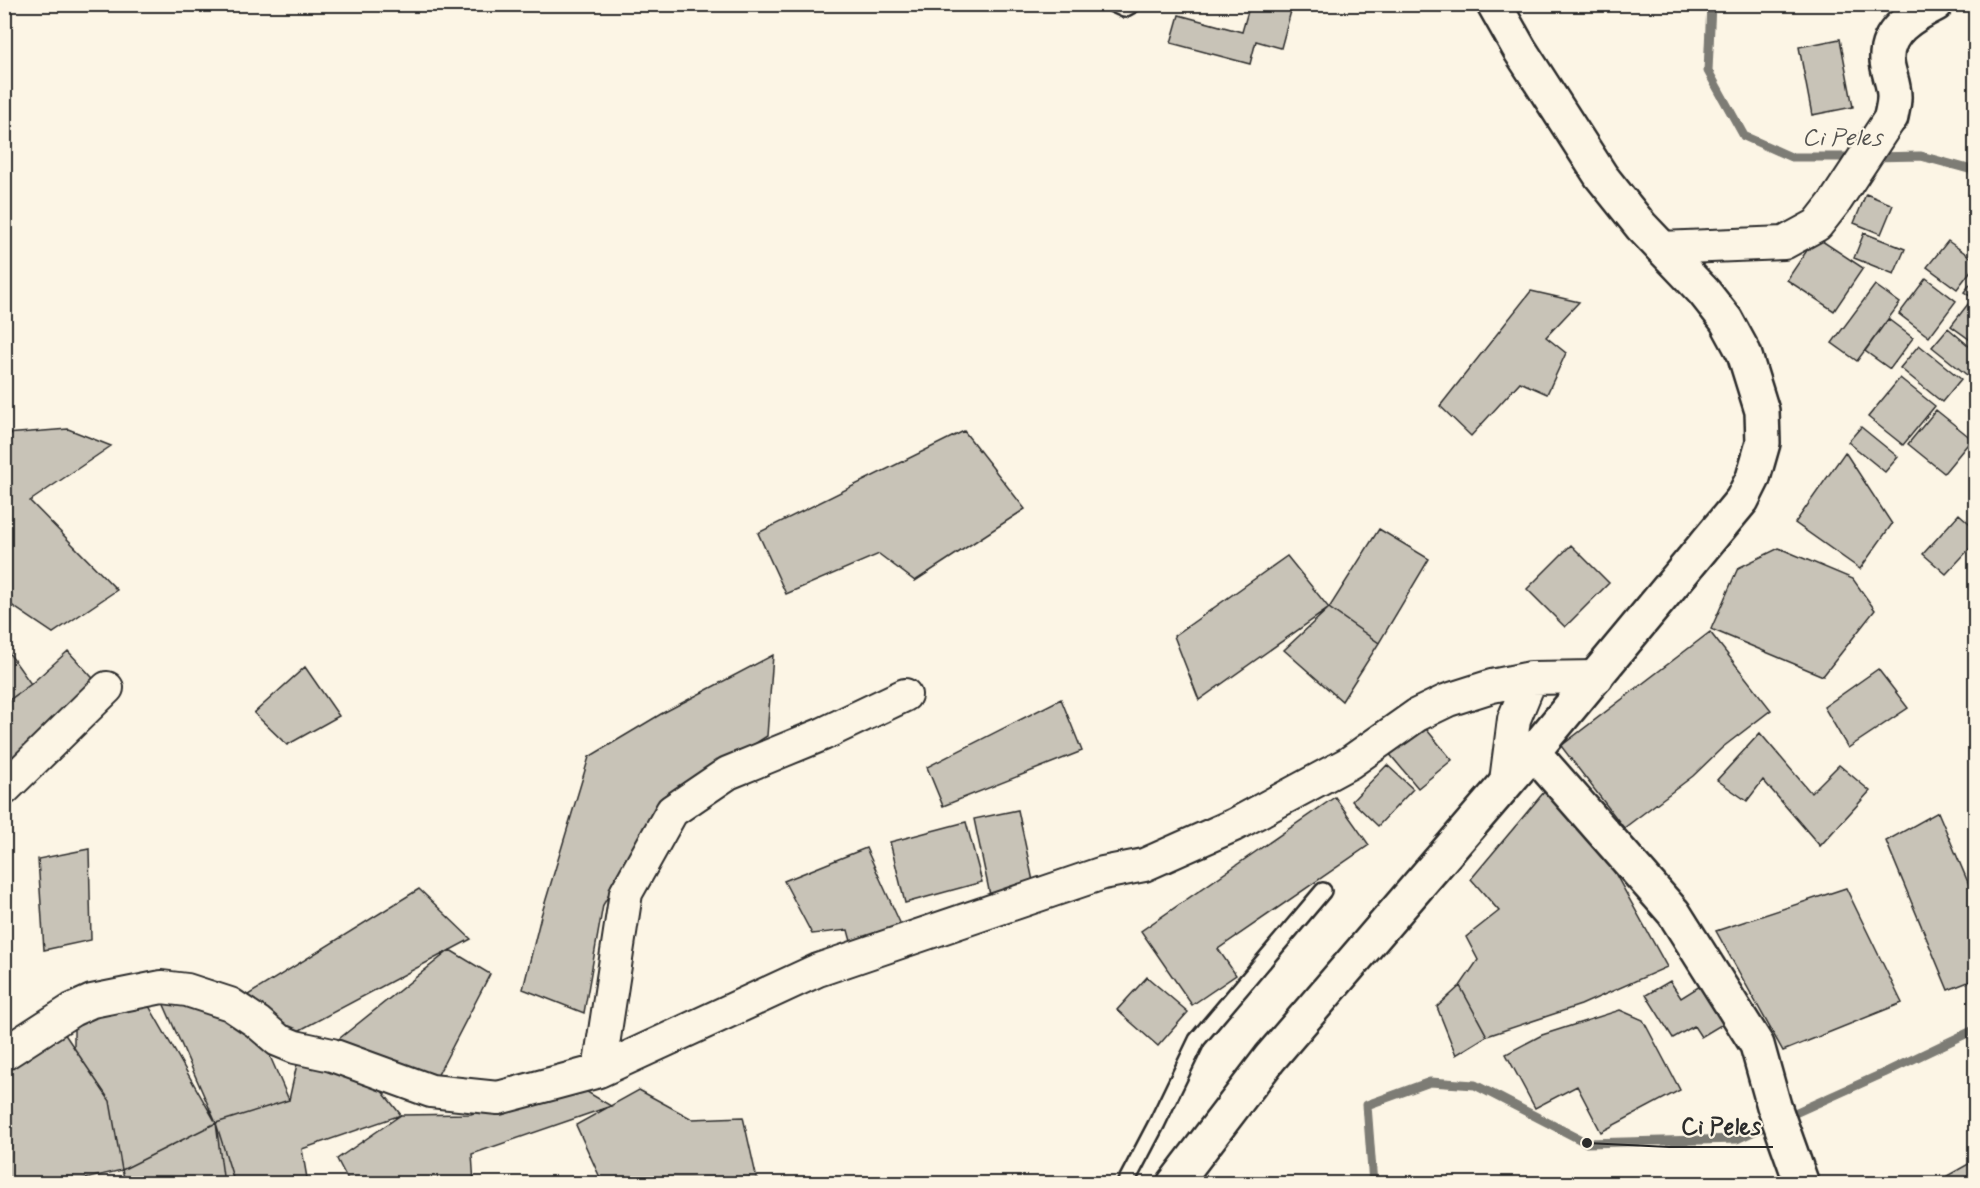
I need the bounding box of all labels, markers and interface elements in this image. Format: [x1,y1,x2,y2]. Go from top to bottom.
water label: Ci Peles [1802,123,1885,154]
callout: Ci Peles [1669,1105,1773,1147]
text: Ci Peles [1681,1112,1762,1143]

